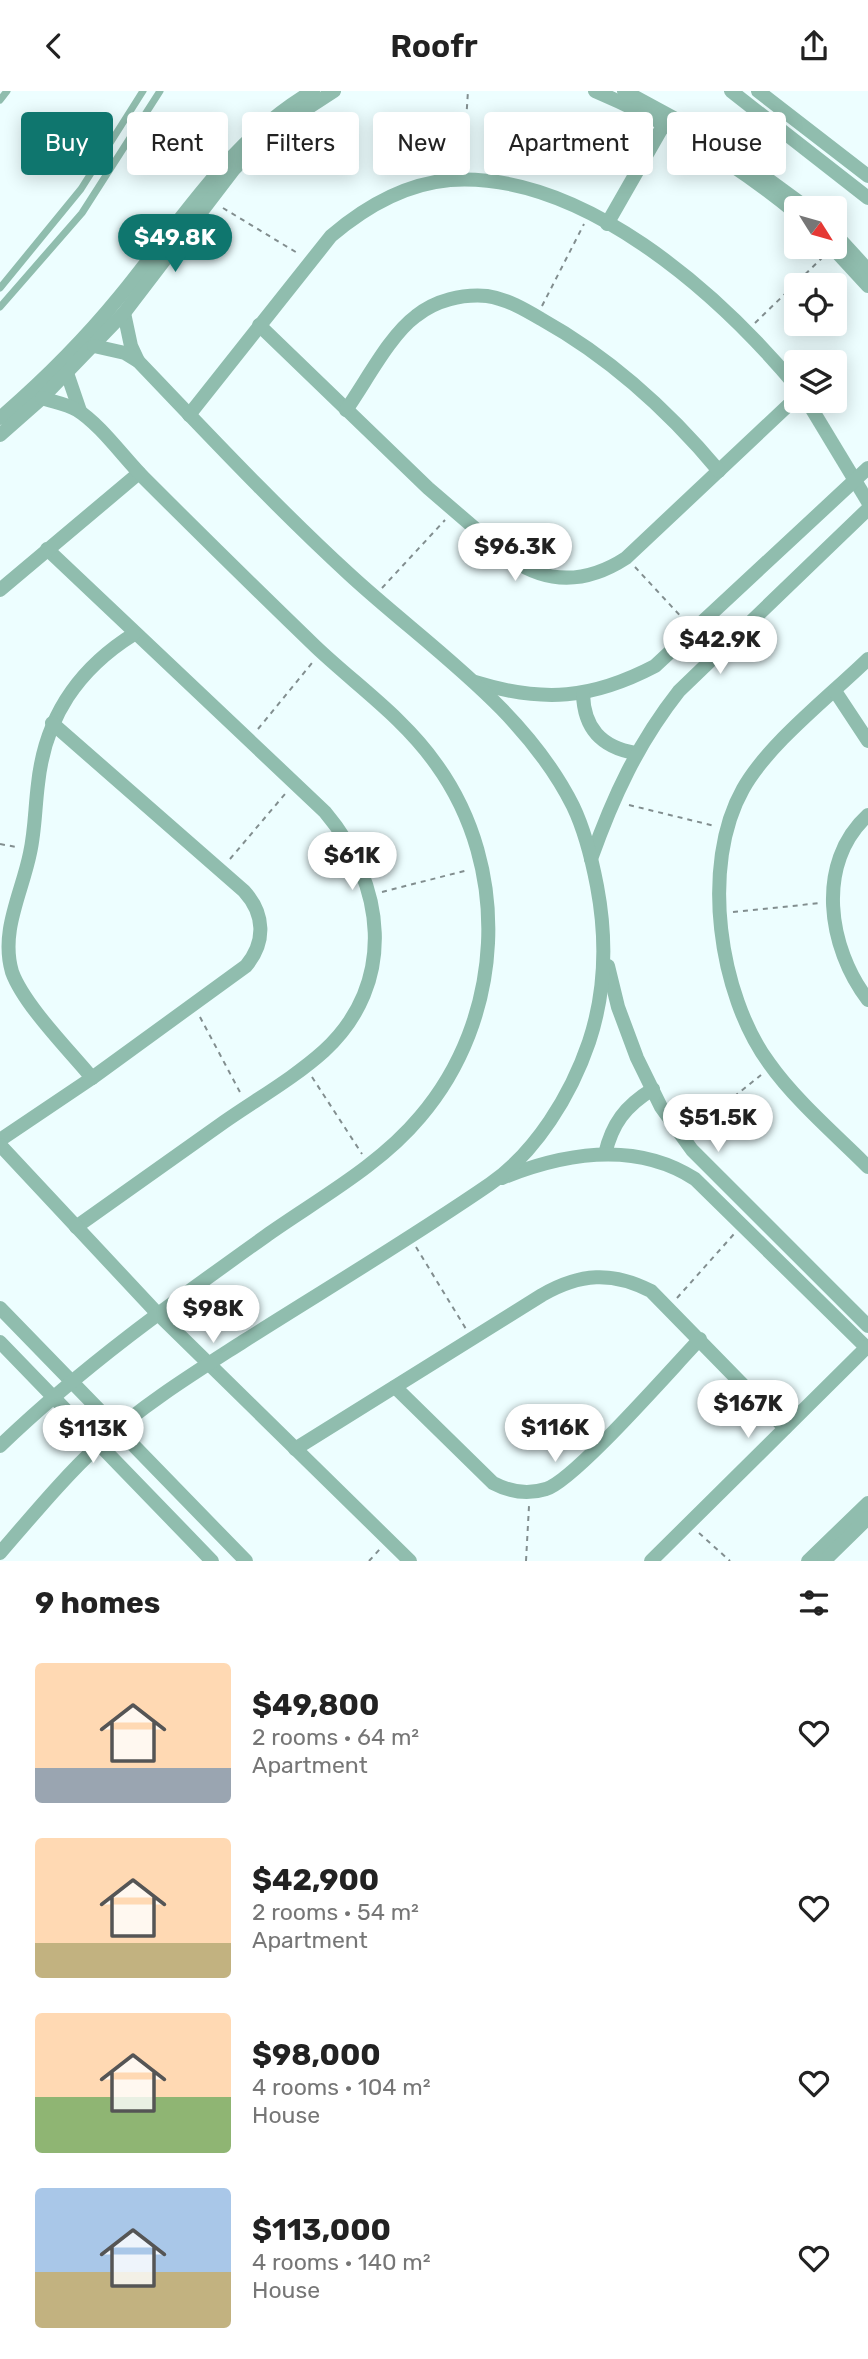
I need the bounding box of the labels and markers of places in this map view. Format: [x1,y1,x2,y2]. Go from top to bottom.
pin: $49.8K [118,215,232,274]
pin: $96.3K [458,524,572,583]
pin: $42.9K [663,617,777,676]
pin: $61K [311,833,393,892]
pin: $51.5K [661,1095,775,1154]
pin: $98K [172,1285,254,1345]
pin: $167K [699,1381,797,1440]
pin: $113K [44,1405,142,1465]
pin: $116K [506,1405,604,1464]

